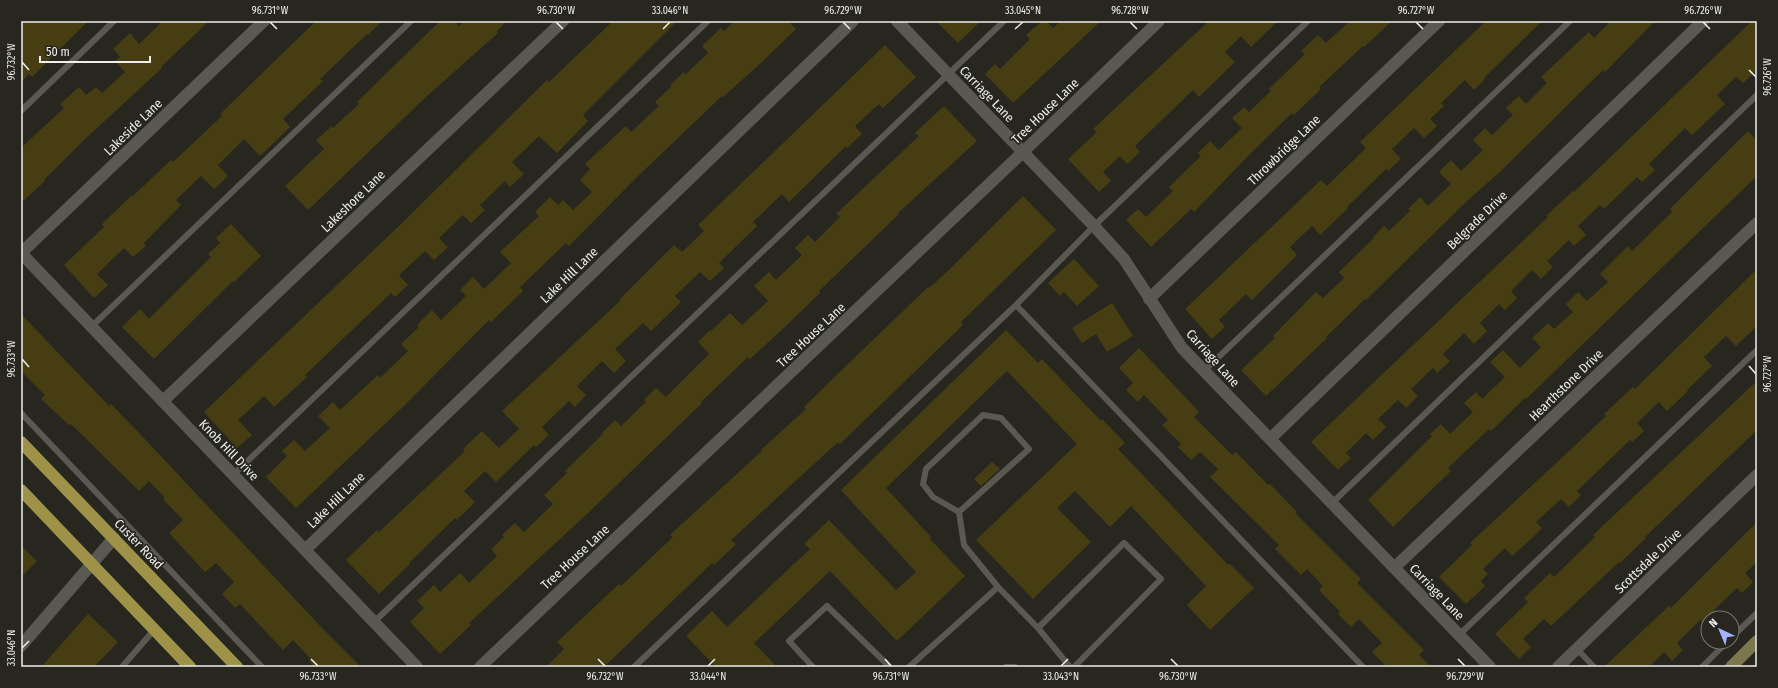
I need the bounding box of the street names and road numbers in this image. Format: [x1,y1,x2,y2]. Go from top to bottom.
street label: Carriage Lane [957,63,1017,125]
street label: Tree House Lane [1008,75,1082,147]
street label: Lakeside Lane [101,96,165,158]
street label: Throwbridge Lane [1245,112,1323,188]
street label: Lakeshore Lane [318,167,388,235]
street label: Belgrade Drive [1444,188,1510,252]
street label: Lake Hill Lane [537,244,601,306]
street label: Tree House Lane [774,300,848,370]
street label: Carriage Lane [1183,326,1243,390]
street label: Hearthstone Drive [1526,346,1606,424]
street label: Knob Hill Drive [196,416,262,484]
street label: Lake Hill Lane [304,469,368,531]
street label: Custer Road [111,516,167,572]
street label: Tree House Lane [538,522,612,592]
street label: Scottsdale Drive [1612,526,1684,596]
street label: Carriage Lane [1407,561,1467,623]

